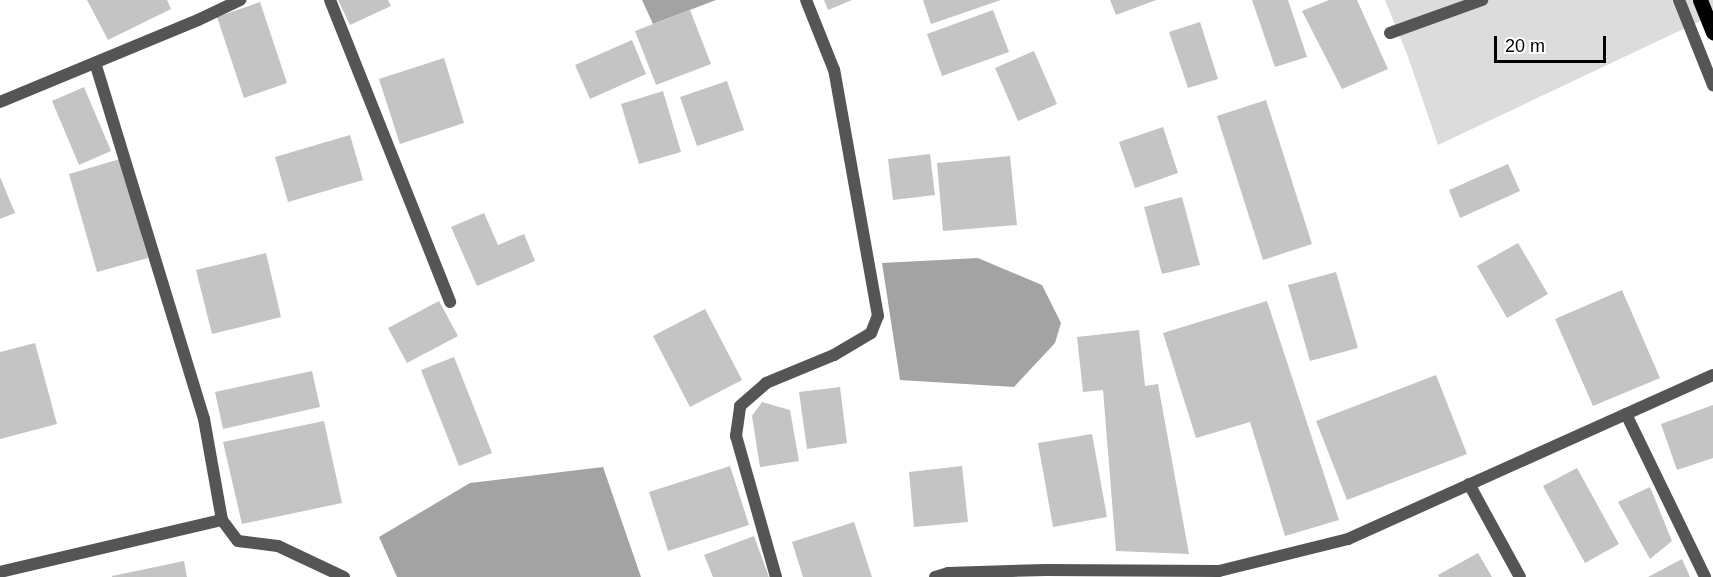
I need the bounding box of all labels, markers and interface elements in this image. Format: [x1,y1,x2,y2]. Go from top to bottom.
scale bar [1497,24,1610,62]
text: 20 m [1505,36,1545,56]

